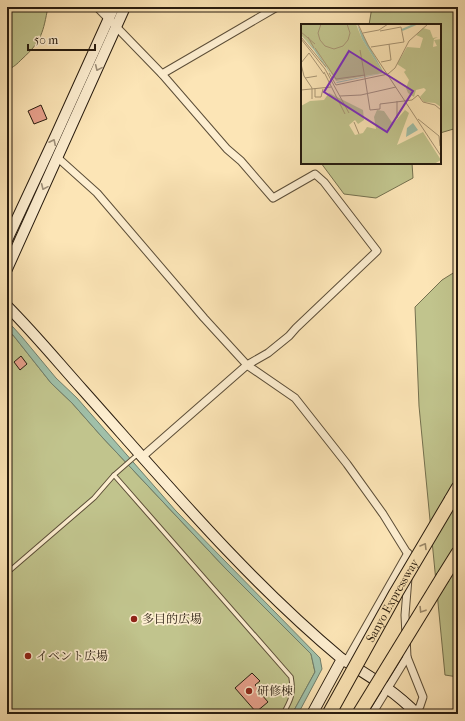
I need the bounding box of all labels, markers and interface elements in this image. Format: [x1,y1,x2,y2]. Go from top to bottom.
inset map [301,24,441,164]
scale bar [28,26,95,52]
text: 50 m [34,33,58,47]
one-way arrow [94,64,102,71]
one-way arrow [48,138,56,146]
one-way arrow [41,182,49,190]
one-way arrow [419,543,426,550]
street label: Sanyo Expressway [363,556,422,645]
one-way arrow [420,606,427,613]
place label: 多目的広場 [142,612,202,626]
marker: 多目的広場 [129,614,139,624]
place label: イベント広場 [36,649,108,663]
marker: イベント広場 [23,651,33,661]
place label: 研修棟 [257,684,293,698]
marker: 研修棟 [244,686,254,696]

